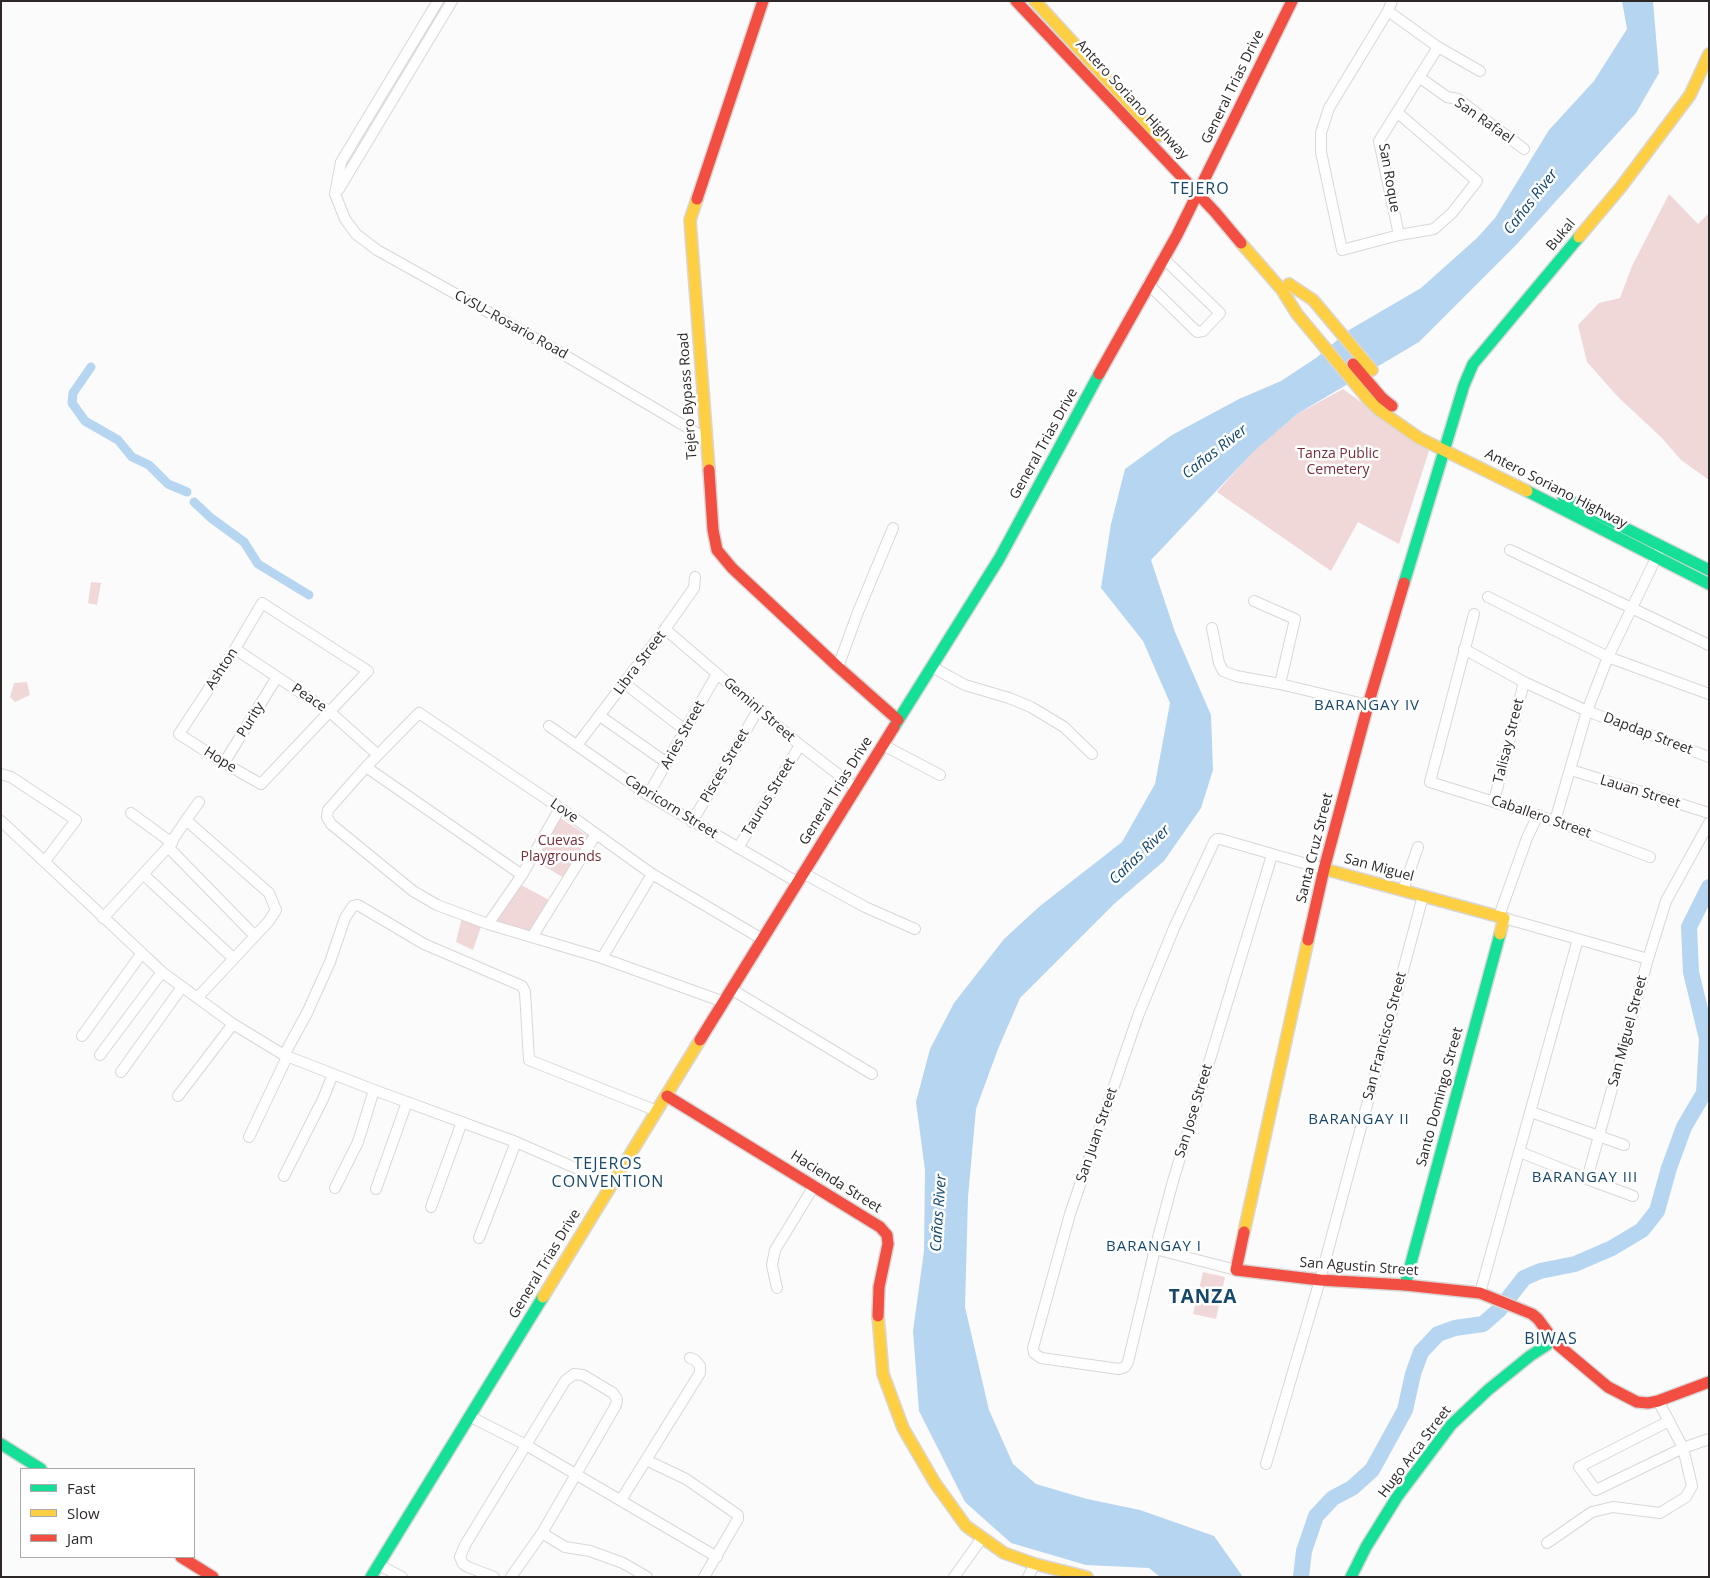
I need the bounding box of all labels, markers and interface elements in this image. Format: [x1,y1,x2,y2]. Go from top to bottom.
street label: General Trias Drive [1198,27,1268,147]
street label: Antero Soriano Highway [1072,37,1192,163]
street label: San Rafael [1451,95,1517,147]
street label: San Roque [1375,142,1403,214]
water label: Cañas River [1500,166,1562,238]
district label: TEJERO [1170,179,1230,199]
street label: Bukal [1543,216,1579,254]
street label: CvSU–Rosario Road [451,287,571,363]
street label: Tejero Bypass Road [675,332,701,460]
street label: General Trias Drive [1006,385,1082,503]
water label: Cañas River [1179,421,1251,483]
park label: Tanza Public Cemetery [1297,446,1379,478]
street label: Antero Soriano Highway [1482,446,1630,532]
street label: Libra Street [611,628,669,698]
street label: Ashton [202,645,242,693]
street label: Gemini Street [720,674,798,746]
street label: Peace [288,680,330,716]
district label: BARANGAY IV [1313,697,1421,715]
street label: Talisay Street [1490,697,1528,785]
street label: Aries Street [657,698,709,772]
street label: Purity [234,699,268,741]
street label: Dapdap Street [1601,709,1695,759]
street label: Pisces Street [697,726,753,806]
street label: General Trias Drive [796,734,876,848]
street label: Hope [201,744,239,776]
street label: Taurus Street [739,755,799,839]
street label: Capricorn Street [621,772,721,842]
street label: Lauan Street [1598,772,1682,812]
street label: Santa Cruz Street [1293,791,1337,905]
street label: Caballero Street [1489,792,1593,842]
street label: Love [547,795,581,827]
water label: Cañas River [1106,822,1174,888]
park label: Cuevas Playgrounds [521,833,601,866]
street label: San Miguel [1342,851,1416,885]
street label: San Francisco Street [1360,970,1410,1102]
street label: San Miguel Street [1605,974,1651,1088]
street label: Santo Domingo Street [1413,1026,1467,1168]
street label: San Jose Street [1172,1062,1216,1160]
street label: San Juan Street [1073,1085,1121,1185]
district label: BARANGAY II [1307,1111,1411,1129]
street label: Hacienda Street [788,1147,884,1217]
district label: TEJEROS CONVENTION [550,1154,666,1192]
district label: BARANGAY III [1530,1169,1640,1187]
water label: Cañas River [927,1174,951,1252]
street label: General Trias Drive [506,1206,584,1322]
district label: BARANGAY I [1105,1238,1203,1256]
street label: San Agustin Street [1299,1254,1419,1280]
district label: TANZA [1168,1287,1238,1309]
district label: BIWAS [1524,1329,1578,1349]
street label: Hugo Arca Street [1375,1403,1455,1501]
legend [20,1468,195,1558]
text: Fast [67,1478,96,1498]
text: Slow [67,1503,100,1523]
text: Jam [67,1528,93,1548]

